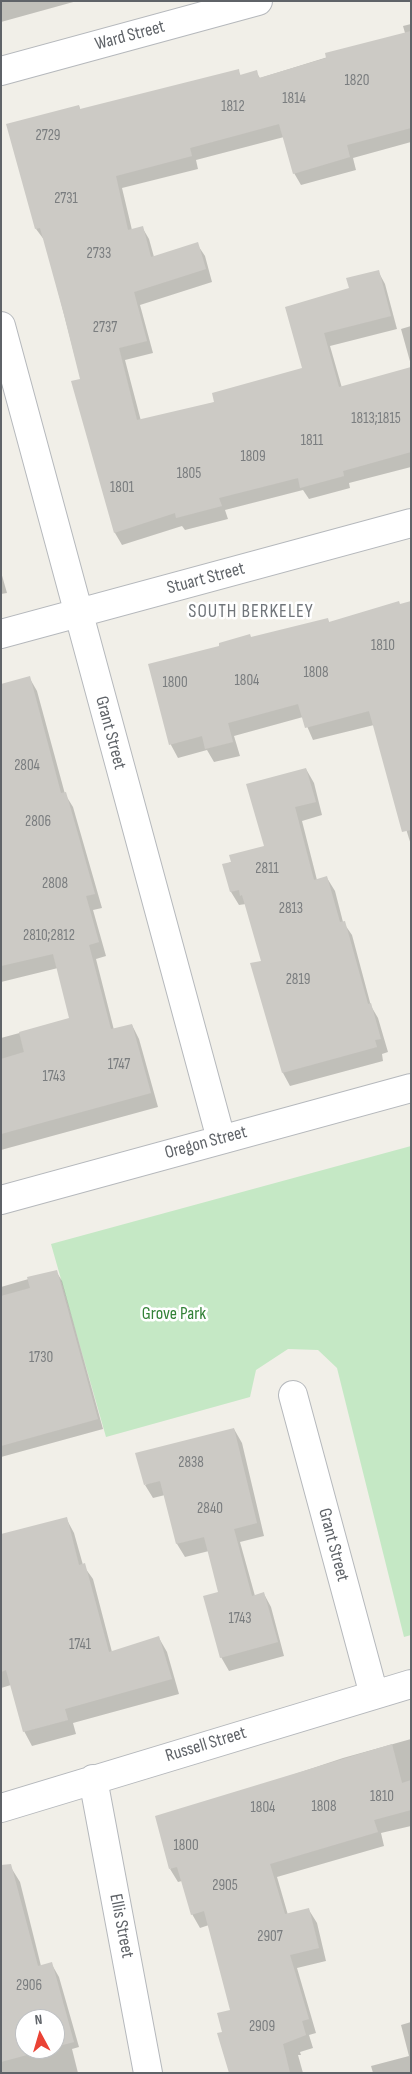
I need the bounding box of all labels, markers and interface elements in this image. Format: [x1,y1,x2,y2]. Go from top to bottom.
street label: Ward Street [93,16,167,56]
house number: 1820 [345,72,369,90]
house number: 1814 [282,90,306,108]
house number: 1812 [221,98,245,116]
house number: 2729 [35,127,61,145]
house number: 2731 [54,190,78,208]
house number: 2733 [87,245,111,263]
house number: 2737 [93,319,117,337]
house number: 1813;1815 [351,410,401,428]
house number: 1811 [301,432,323,450]
house number: 1809 [240,448,266,466]
house number: 1805 [177,465,201,483]
house number: 1801 [110,479,134,497]
street label: Stuart Street [165,558,247,600]
district label: SOUTH BERKELEY [187,601,315,623]
house number: 1810 [371,637,395,655]
house number: 1808 [303,664,329,682]
house number: 1804 [235,672,259,690]
house number: 1800 [162,674,188,692]
street label: Grant Street [90,694,130,772]
house number: 2804 [14,757,40,775]
house number: 2806 [25,813,51,831]
house number: 2811 [255,860,279,878]
house number: 2808 [42,875,68,893]
house number: 2813 [279,900,303,918]
house number: 2810;2812 [23,927,75,945]
house number: 2819 [286,971,310,989]
house number: 1747 [108,1056,130,1074]
house number: 1743 [42,1068,66,1086]
street label: Oregon Street [163,1122,249,1164]
park label: Grove Park [142,1303,206,1325]
house number: 1730 [29,1349,53,1367]
house number: 2838 [178,1454,204,1472]
house number: 2840 [197,1500,223,1518]
street label: Grant Street [313,1506,353,1584]
house number: 1743 [228,1610,252,1628]
house number: 1741 [69,1636,91,1654]
street label: Russell Street [163,1722,249,1768]
house number: 1810 [370,1788,394,1806]
house number: 1808 [311,1798,337,1816]
house number: 1804 [251,1799,275,1817]
house number: 1800 [173,1837,199,1855]
house number: 2905 [212,1877,238,1895]
street label: Ellis Street [104,1892,138,1960]
house number: 2907 [257,1928,283,1946]
house number: 2906 [16,1977,42,1995]
north arrow [15,2009,65,2059]
text: N [34,2011,43,2028]
house number: 2909 [249,2018,275,2036]

